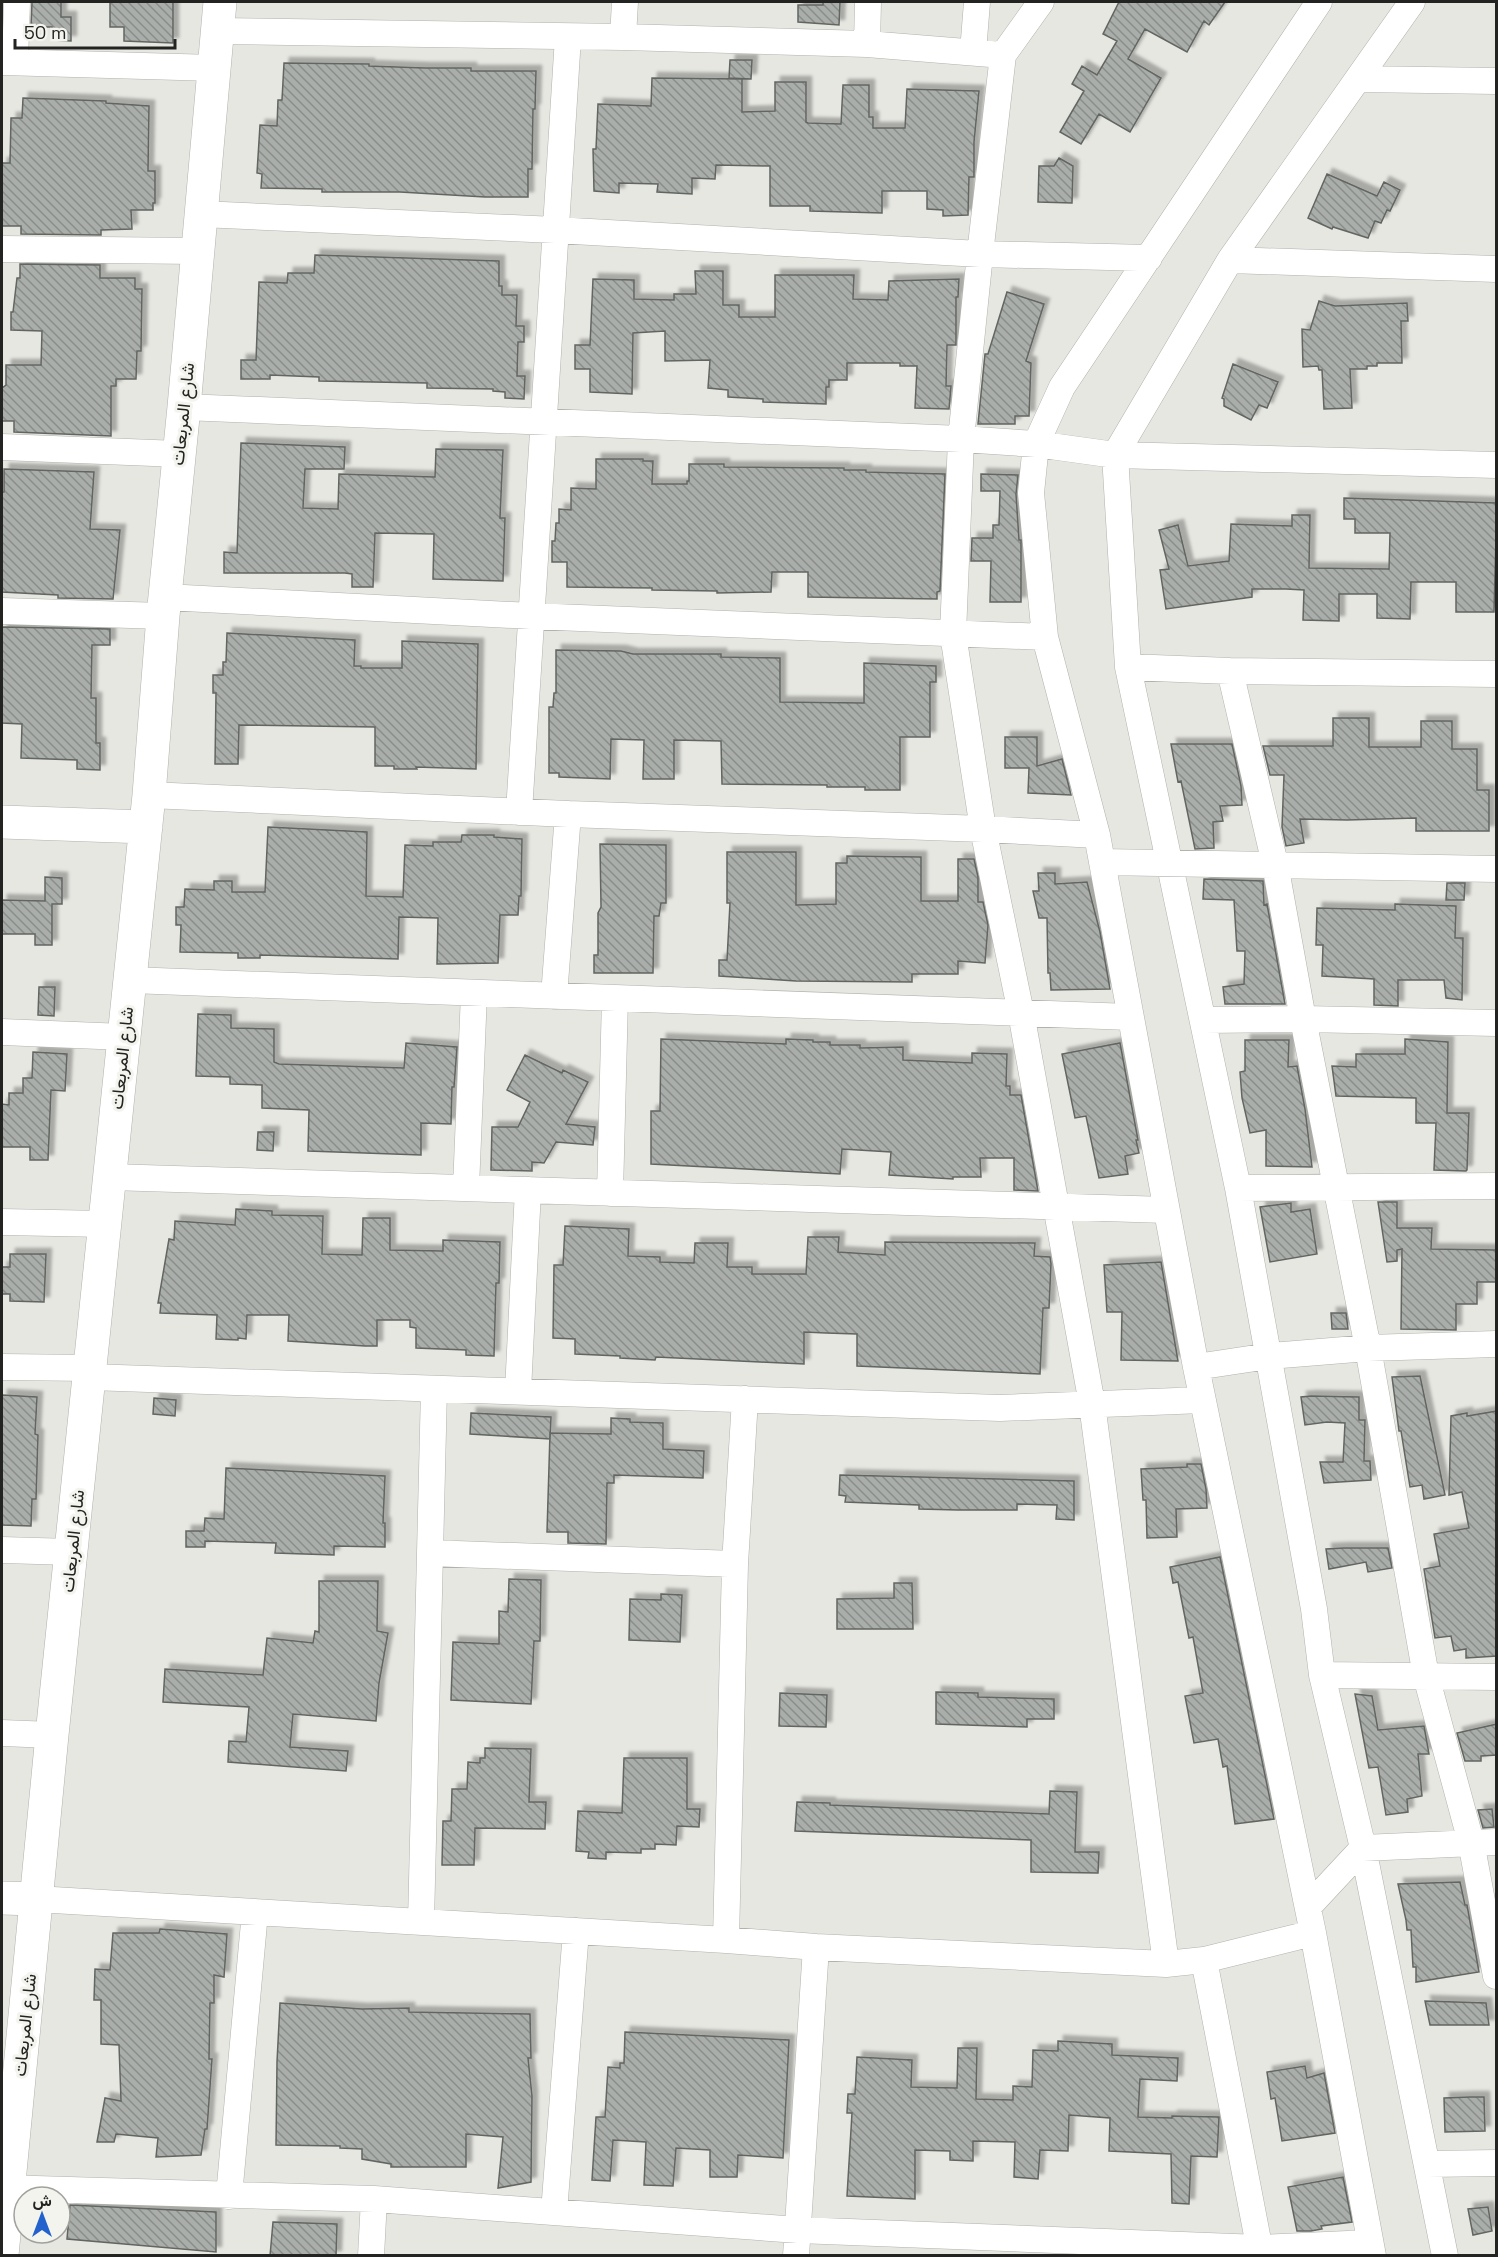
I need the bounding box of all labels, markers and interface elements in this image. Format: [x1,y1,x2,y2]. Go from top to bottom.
scale bar [15,12,176,50]
text: 50 m [24,21,66,44]
street label: شارع المربعات [166,361,200,467]
street label: شارع المربعات [105,1005,139,1111]
street label: شارع المربعات [56,1488,90,1594]
street label: شارع المربعات [8,1972,42,2078]
north arrow [12,2185,72,2245]
text: ش [32,2190,52,2211]

